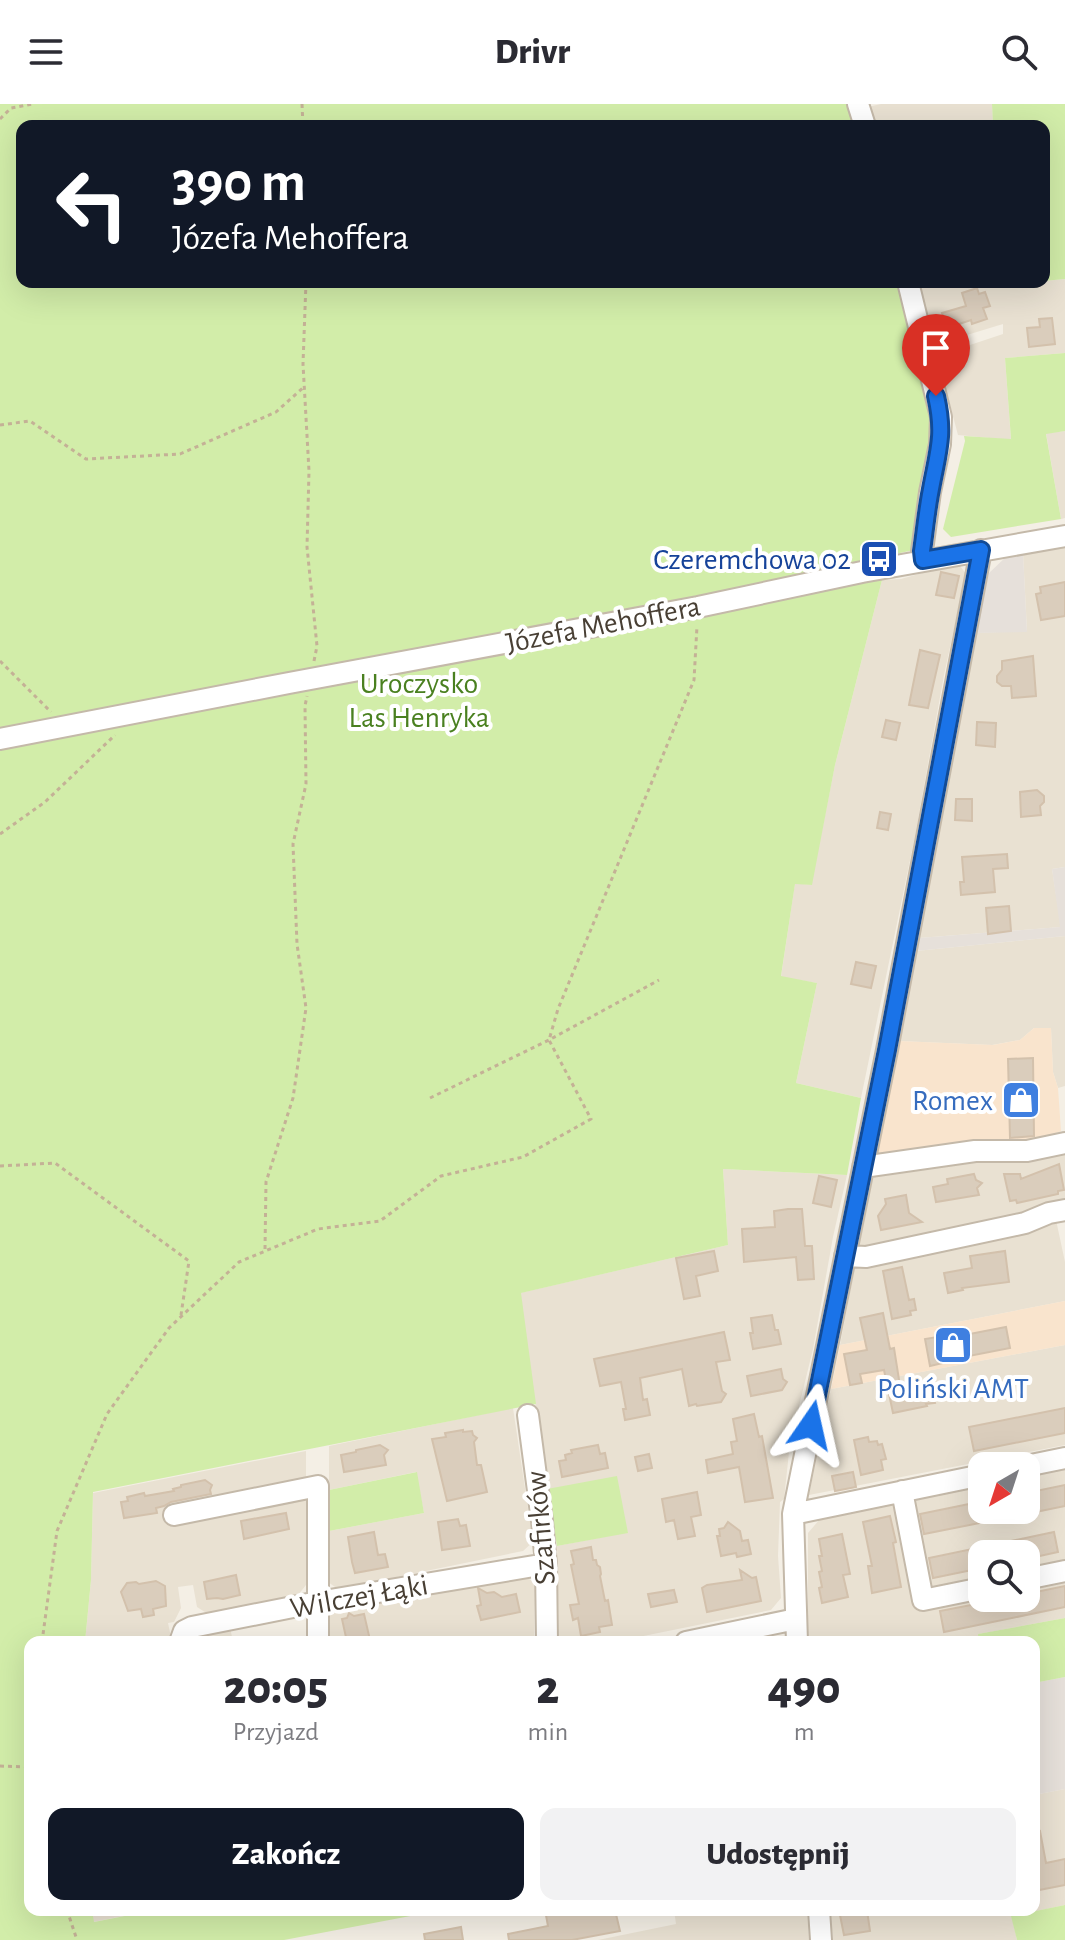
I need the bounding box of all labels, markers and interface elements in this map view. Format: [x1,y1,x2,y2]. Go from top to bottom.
icon: menu [24,30,68,74]
icon: search [997,30,1041,74]
text: Drivr [495,34,570,70]
icon: left [40,152,144,256]
text: 390 m [172,155,306,211]
text: Józefa Mehoffera [172,220,409,256]
pin [902,314,970,396]
icon: arrive [914,326,958,370]
bus stop icon: Czeremchowa 02 [858,538,900,580]
place label: Czeremchowa 02 [653,545,851,575]
street label: Józefa Mehoffera [503,591,703,659]
park label: Uroczysko Las Henryka [348,669,490,733]
shop icon: Romex [1000,1079,1042,1121]
place label: Romex [912,1086,993,1116]
shop icon: Poliński AMT [932,1324,974,1366]
place label: Poliński AMT [877,1374,1029,1404]
position arrow [769,1383,853,1467]
north arrow [968,1452,1040,1524]
map controls [968,1452,1040,1612]
street label: Szafirków [521,1470,561,1586]
button: search [968,1540,1040,1612]
street label: Wilczej Łąki [288,1570,430,1624]
text: 20:05 [223,1665,328,1713]
text: 2 [536,1665,559,1713]
text: 490 [768,1665,841,1713]
text: Przyjazd [233,1719,319,1745]
text: min [528,1719,568,1745]
text: m [794,1719,814,1745]
button: Zakończ [48,1808,524,1900]
button: Udostępnij [540,1808,1016,1900]

